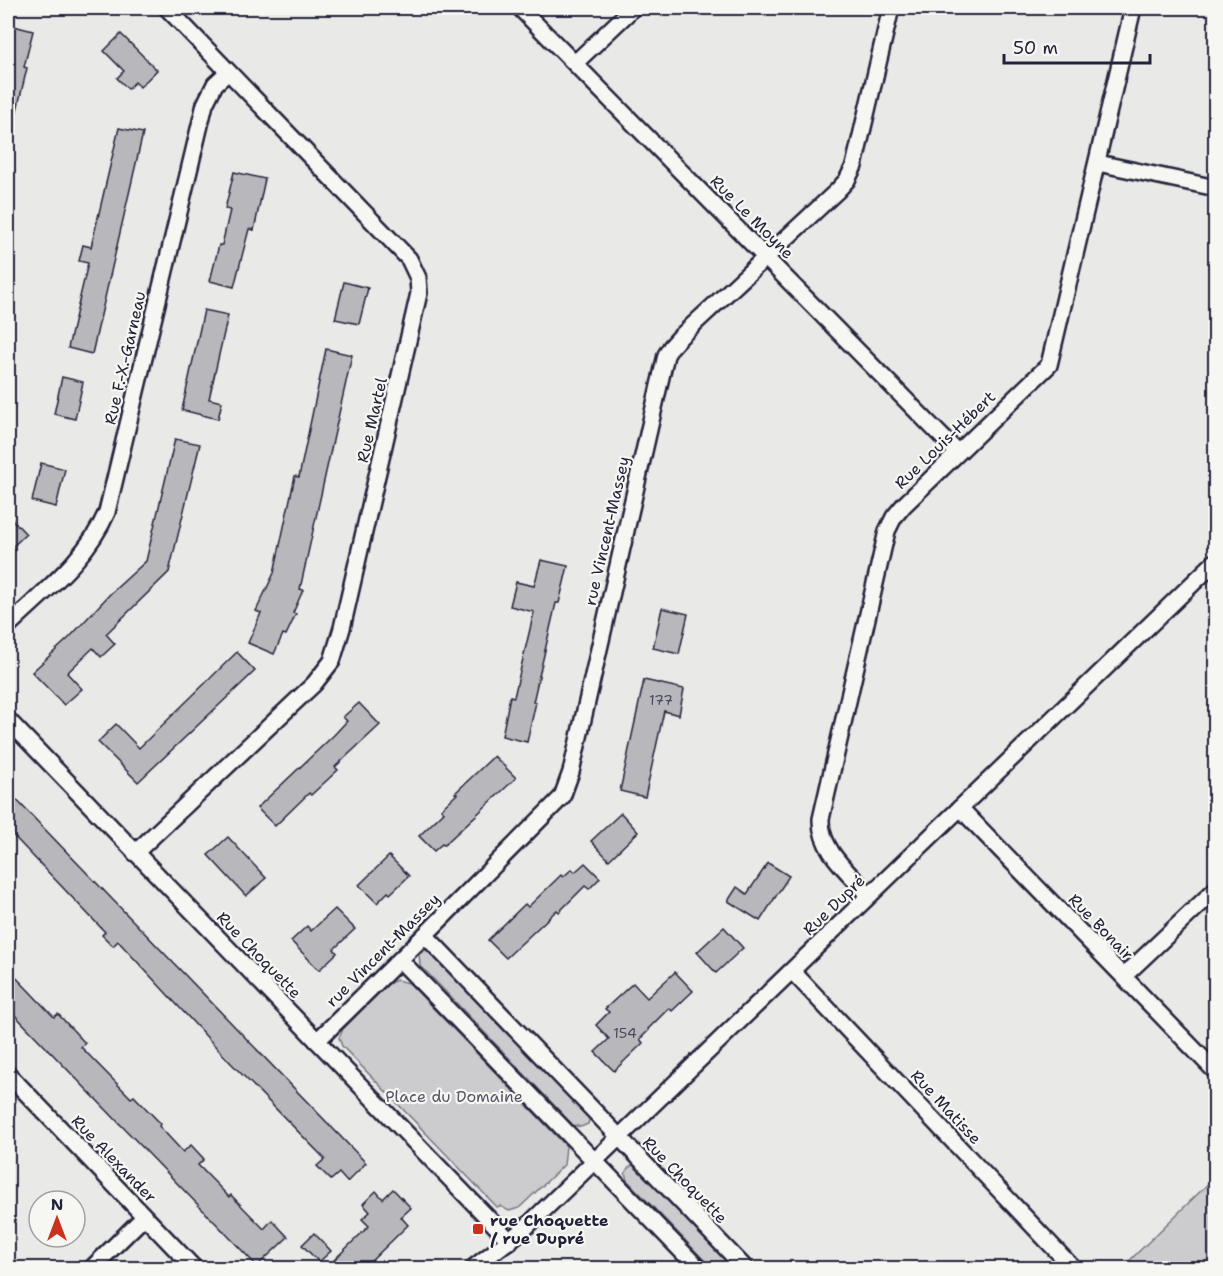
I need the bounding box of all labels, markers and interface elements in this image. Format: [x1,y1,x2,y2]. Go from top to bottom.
scale bar [1004,27,1150,65]
text: 50 m [1013,36,1058,60]
street label: Rue Le Moyne [706,171,798,263]
street label: Rue F.-X.-Garneau [99,289,151,427]
street label: Rue Martel [352,375,392,465]
street label: Rue Louis-Hébert [890,386,1000,494]
street label: rue Vincent-Massey [580,454,634,608]
house number: 177 [649,691,673,709]
street label: Rue Dupré [798,870,870,940]
street label: rue Vincent-Massey [322,889,444,1011]
street label: Rue Bonair [1064,889,1138,965]
street label: Rue Choquette [212,907,306,1003]
house number: 154 [613,1024,637,1042]
street label: Rue Matisse [906,1065,986,1149]
park label: Place du Domaine [385,1086,523,1107]
street label: Rue Alexander [67,1111,161,1207]
street label: Rue Choquette [638,1132,732,1228]
north arrow [27,1189,87,1249]
text: N [51,1194,63,1215]
place label: rue Choquette / rue Dupré [490,1210,609,1249]
marker: rue Choquette / rue Dupré [471,1222,485,1236]

